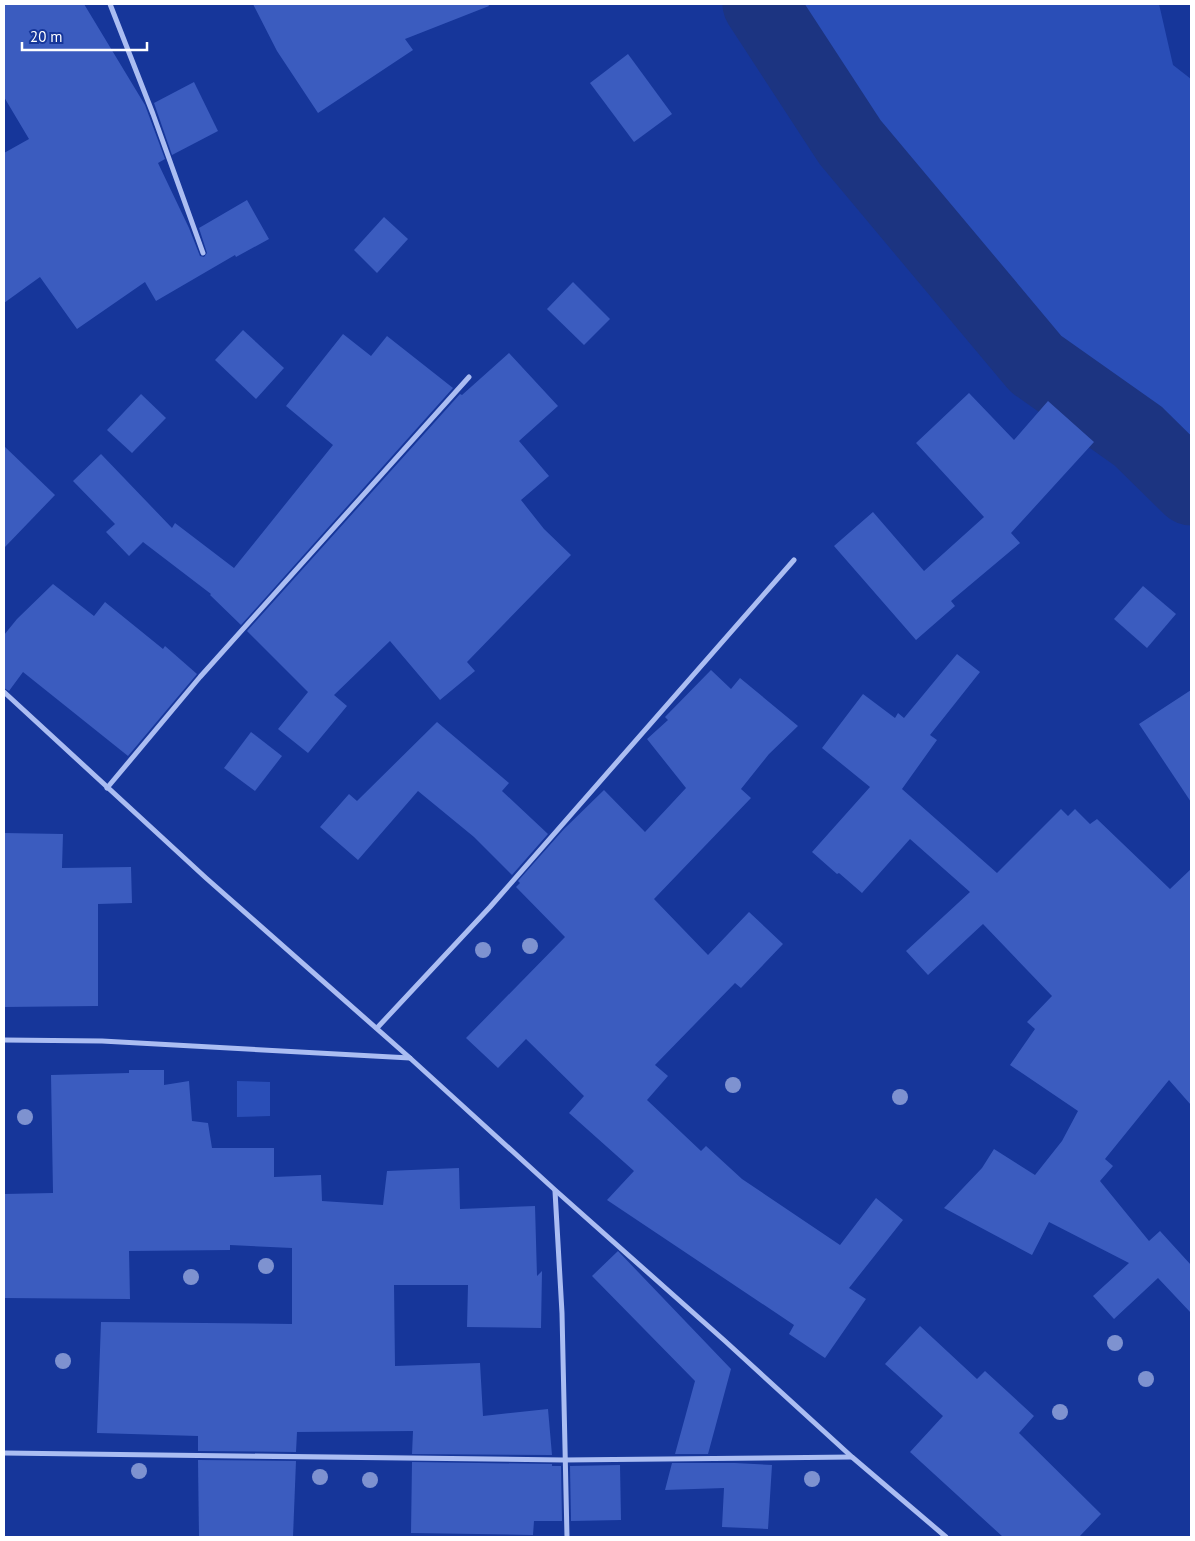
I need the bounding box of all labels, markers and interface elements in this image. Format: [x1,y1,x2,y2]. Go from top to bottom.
scale bar [22,20,148,52]
text: 20 m [30,27,63,46]

